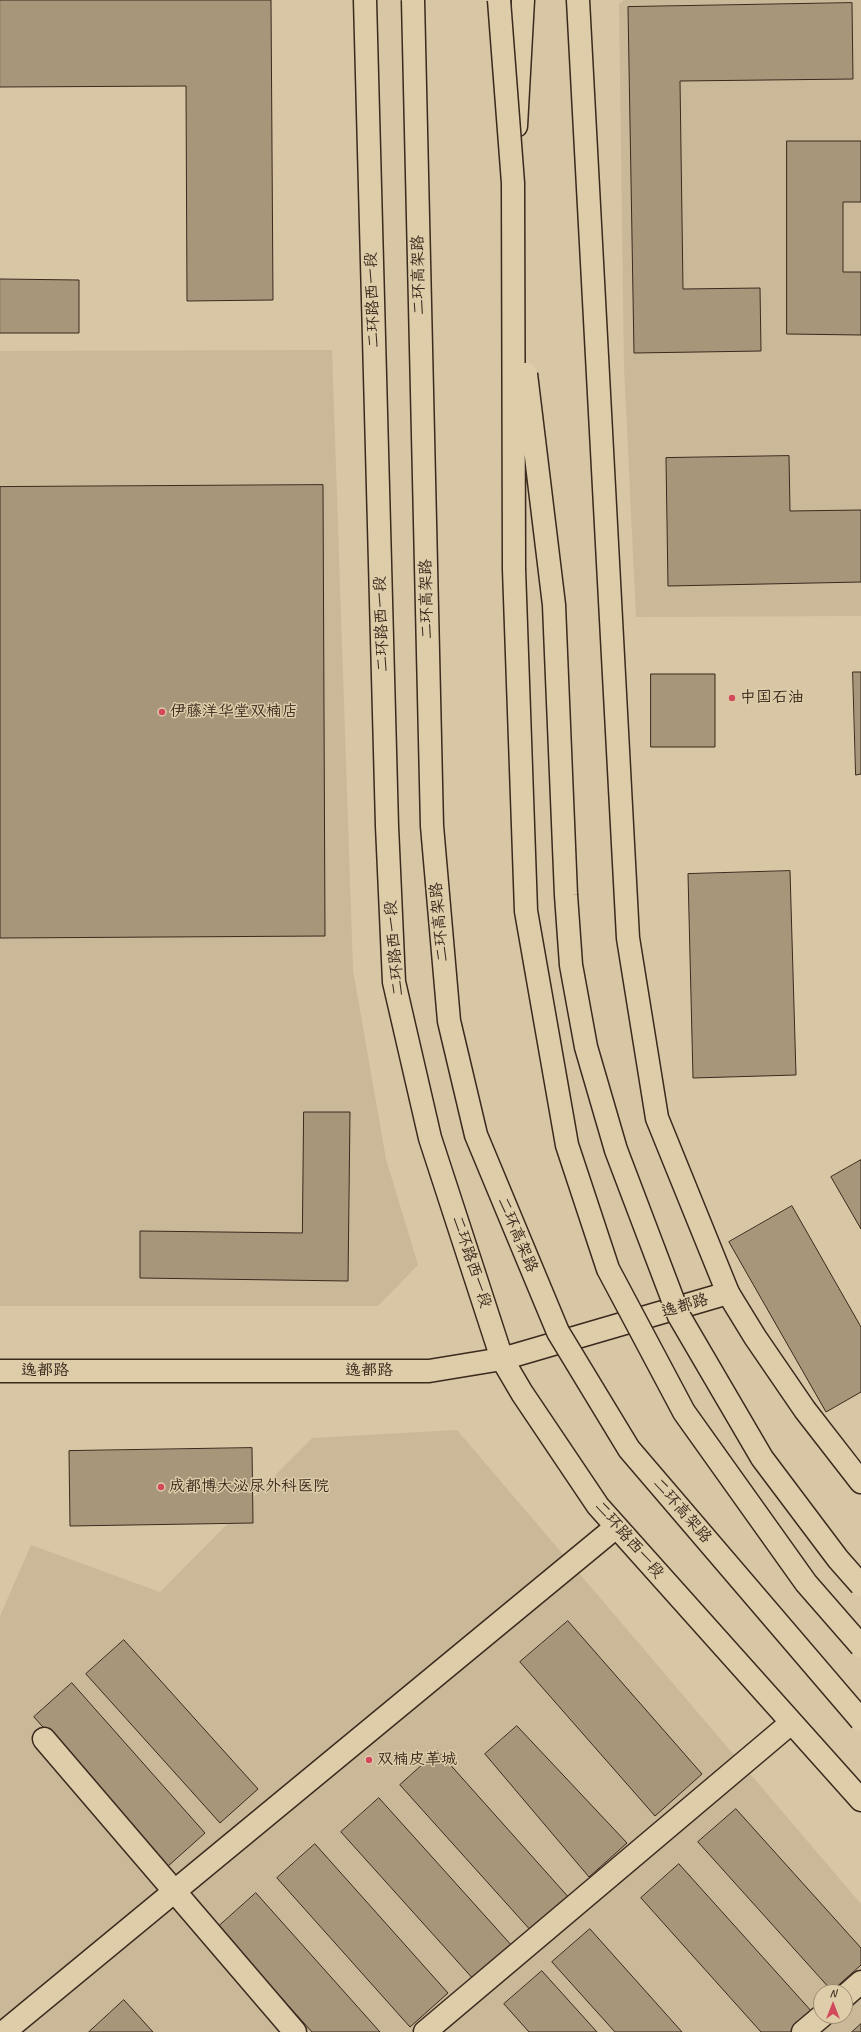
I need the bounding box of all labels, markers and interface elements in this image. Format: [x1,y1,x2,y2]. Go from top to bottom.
street label: 二环高架路 [409,235,429,315]
street label: 二环路西一段 [362,252,384,348]
street label: 二环高架路 [417,559,437,639]
street label: 二环路西一段 [371,576,393,672]
place label: 中国石油 [740,688,804,708]
marker: 中国石油 [727,693,737,703]
place label: 伊藤洋华堂双楠店 [170,702,298,722]
marker: 伊藤洋华堂双楠店 [157,707,167,717]
street label: 二环高架路 [427,881,453,963]
street label: 二环路西一段 [381,899,409,997]
street label: 二环高架路 [493,1194,541,1276]
street label: 二环路西一段 [447,1213,495,1311]
street label: 逸都路 [659,1290,711,1322]
street label: 逸都路 [21,1361,69,1381]
street label: 逸都路 [345,1361,393,1381]
street label: 二环高架路 [649,1475,715,1547]
place label: 成都博大泌尿外科医院 [169,1477,329,1497]
marker: 成都博大泌尿外科医院 [156,1482,166,1492]
street label: 二环路西一段 [590,1497,668,1583]
place label: 双楠皮革城 [377,1750,457,1770]
marker: 双楠皮革城 [364,1755,374,1765]
north arrow [813,1984,853,2024]
text: N [830,1986,836,2000]

